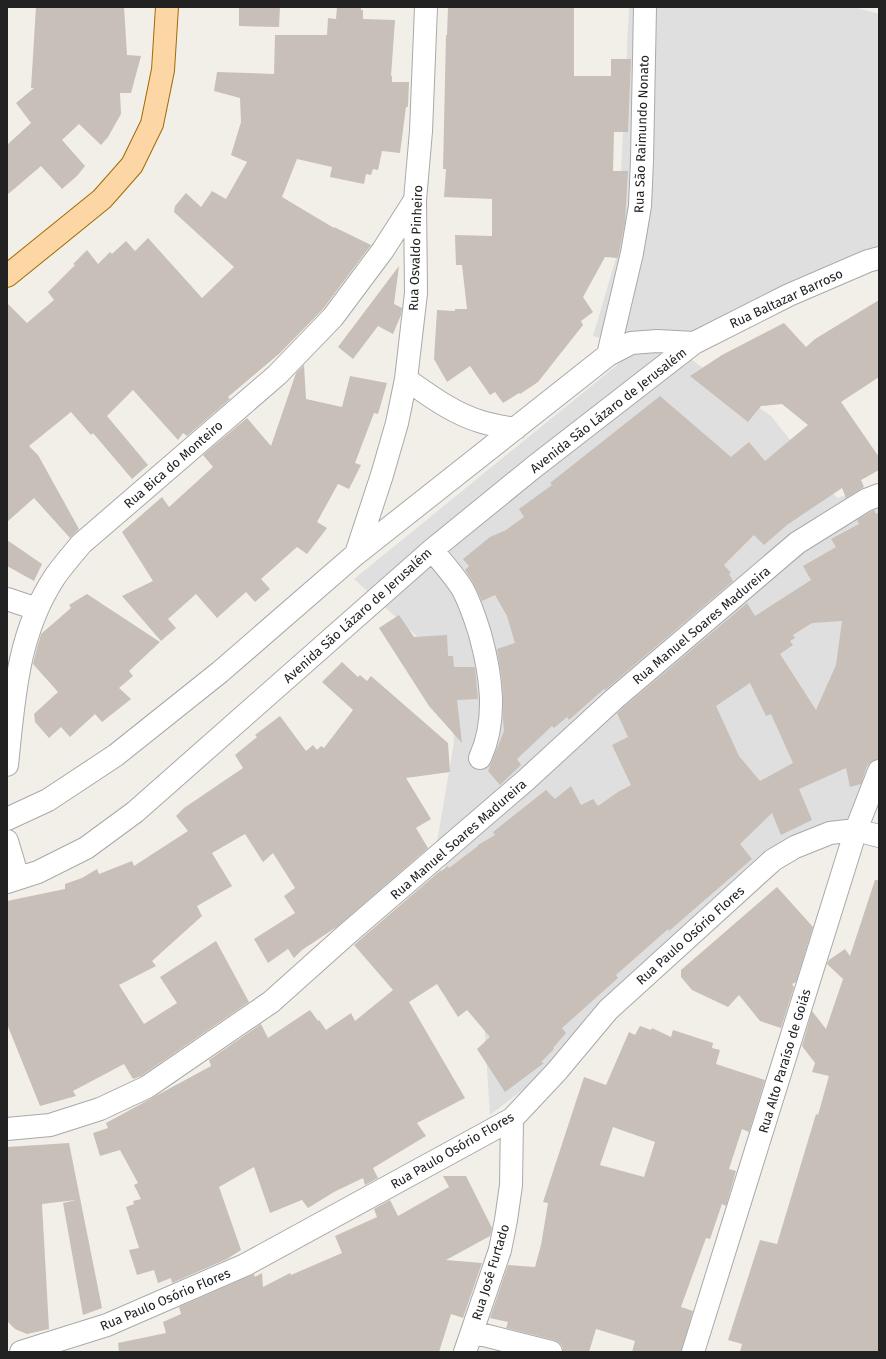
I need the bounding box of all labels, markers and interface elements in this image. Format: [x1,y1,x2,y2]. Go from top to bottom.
street label: Rua São Raimundo Nonato [631,55,652,213]
street label: Rua Osvaldo Pinheiro [406,185,425,311]
street label: Rua Baltazar Barroso [727,266,845,331]
street label: Avenida São Lázaro de Jerusalém [527,345,689,476]
street label: Rua Bica do Monteiro [121,417,226,511]
street label: Avenida São Lázaro de Jerusalém [280,545,434,686]
street label: Rua Manuel Soares Madureira [629,563,773,687]
street label: Rua Manuel Soares Madureira [387,776,529,902]
street label: Rua Paulo Osório Flores [633,883,747,988]
street label: Rua Alto Paraíso de Goiás [755,987,814,1135]
street label: Rua Paulo Osório Flores [388,1109,517,1192]
street label: Rua José Furtado [469,1222,512,1322]
street label: Rua Paulo Osório Flores [98,1265,233,1334]

